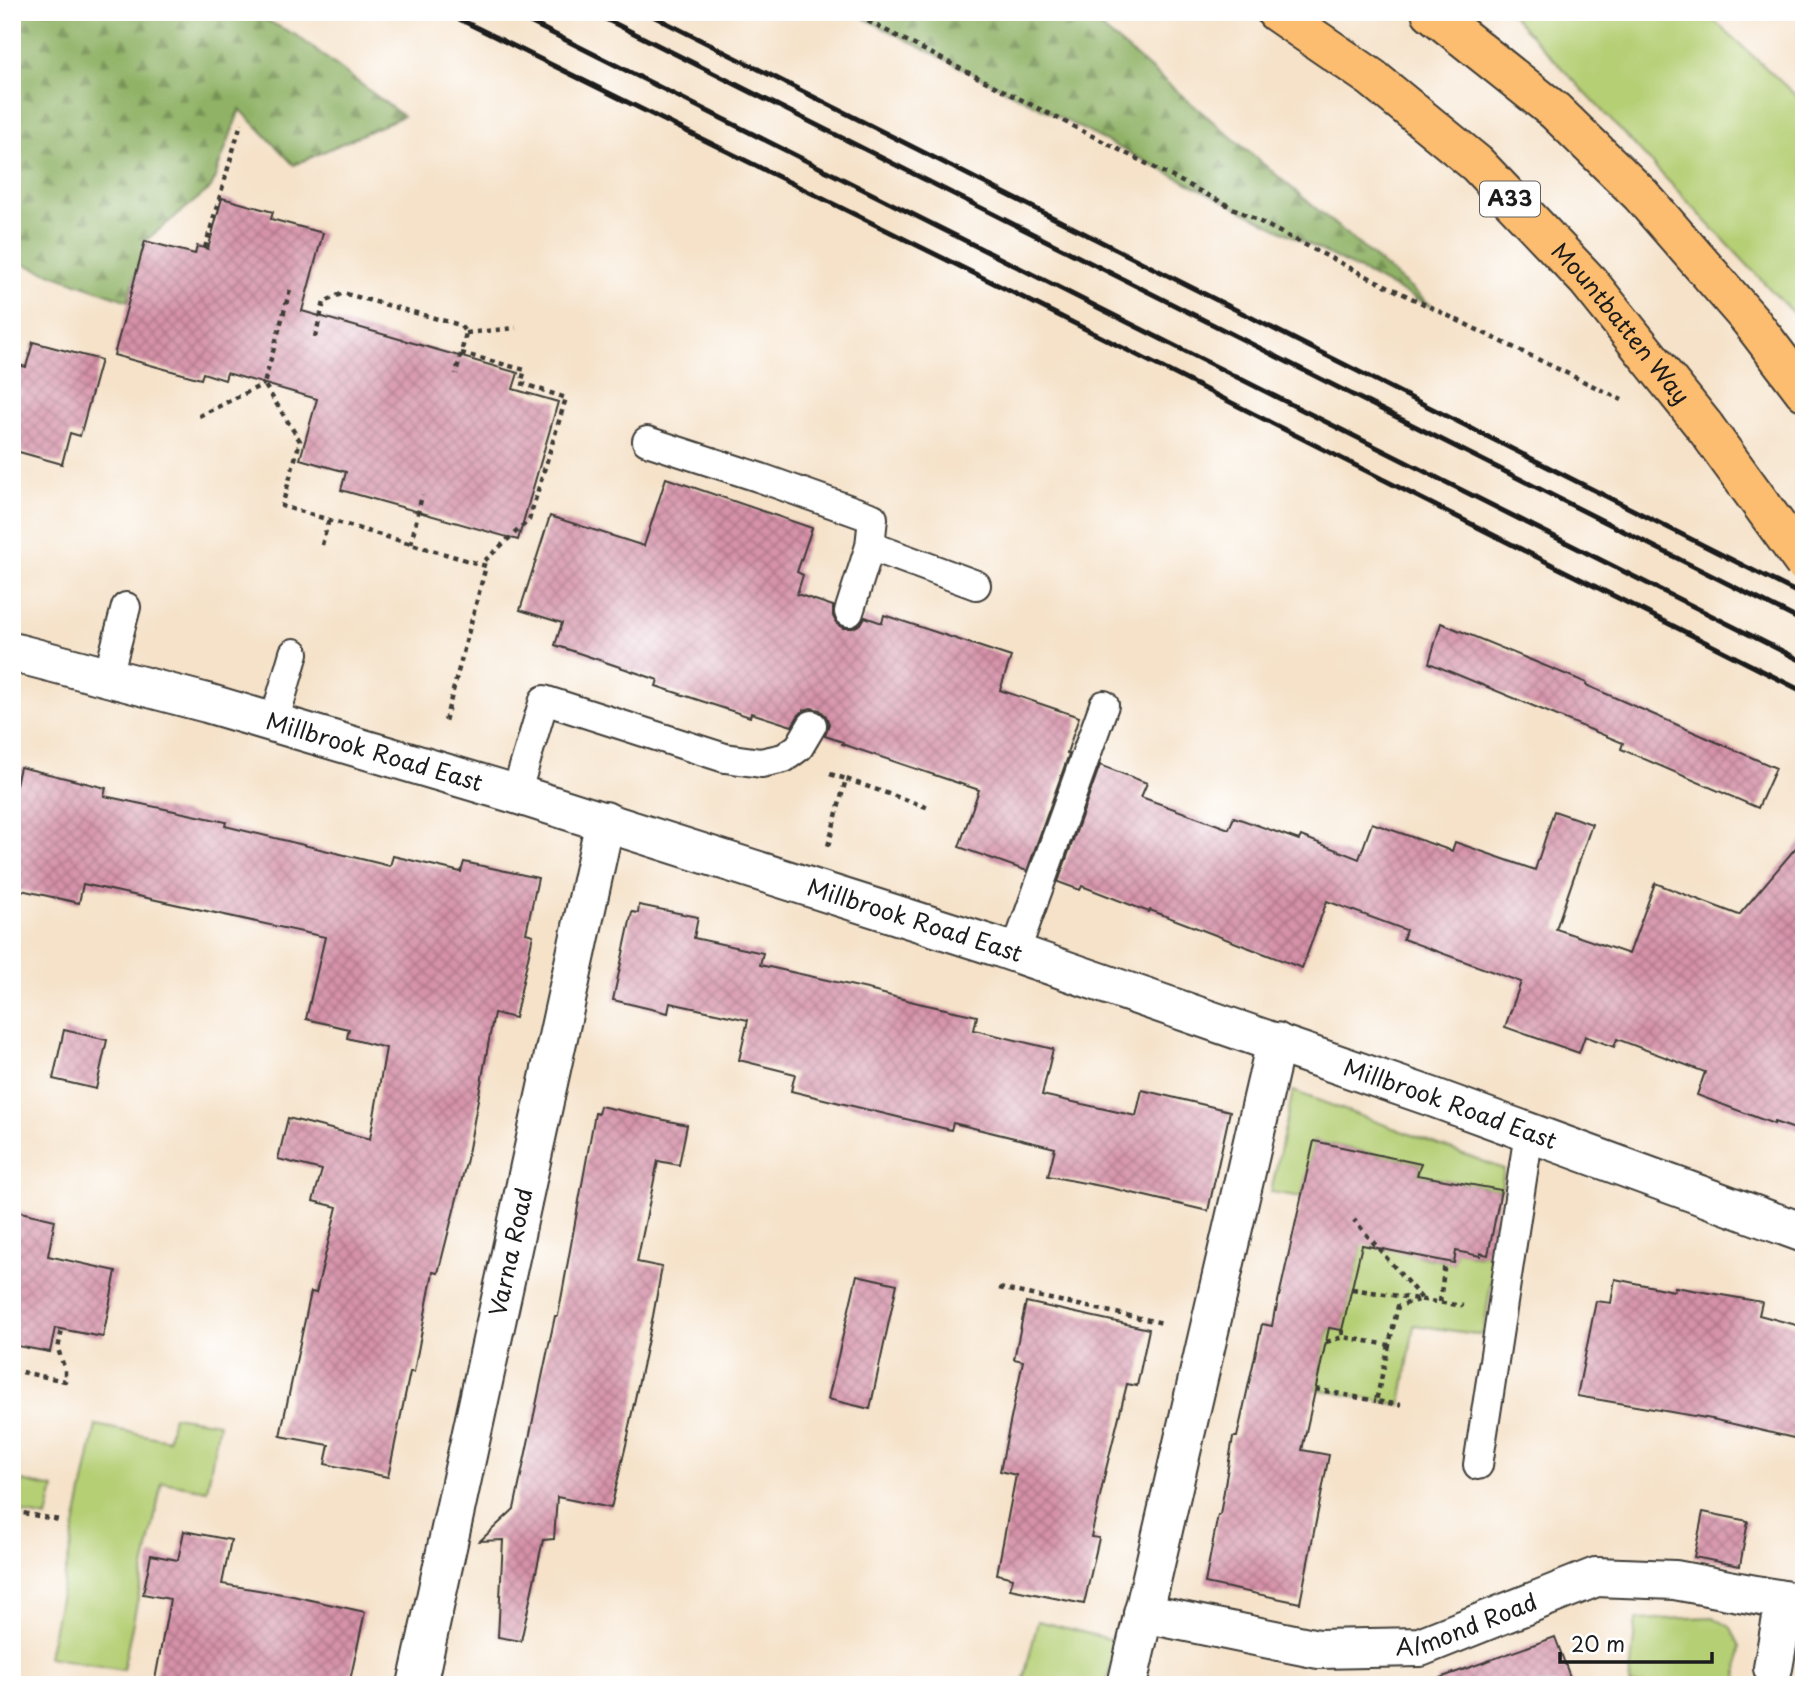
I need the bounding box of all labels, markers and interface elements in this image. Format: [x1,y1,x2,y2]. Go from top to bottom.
road number: A33 [1480,182,1540,216]
street label: Mountbatten Way [1544,234,1699,411]
street label: Millbrook Road East [262,702,487,799]
street label: Millbrook Road East [803,869,1028,970]
street label: Millbrook Road East [1339,1049,1562,1157]
street label: Varna Road [479,1184,541,1319]
street label: Almond Road [1395,1583,1542,1663]
scale bar [1560,1620,1713,1664]
text: 20 m [1571,1627,1625,1659]

